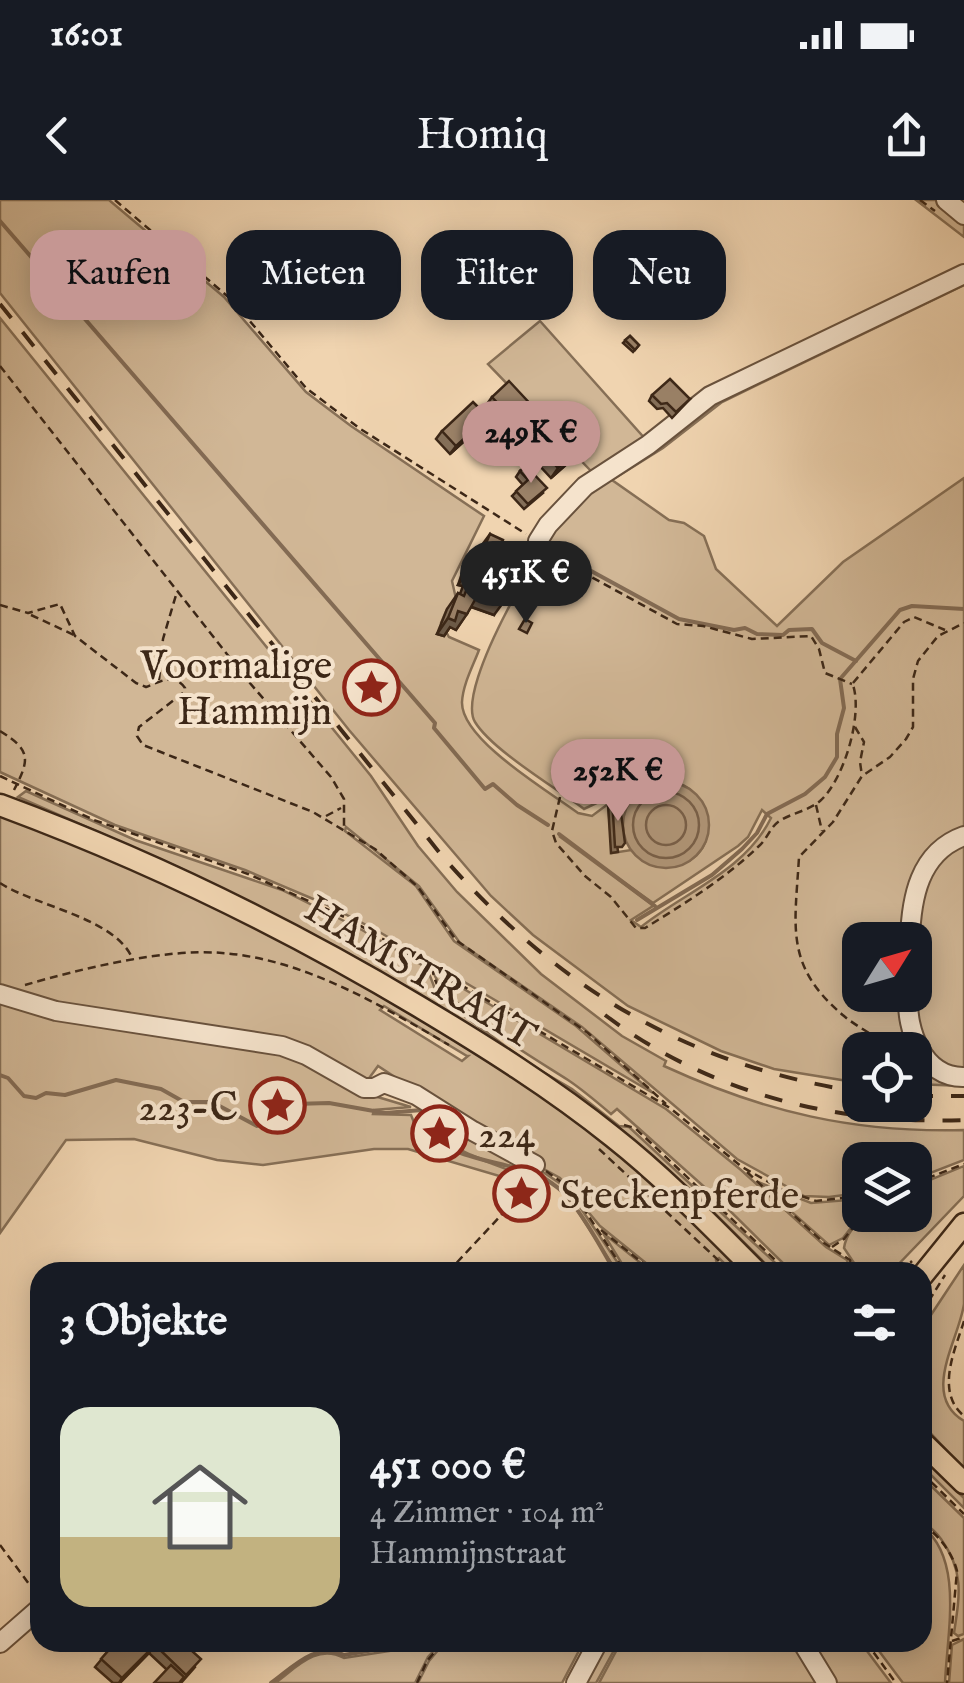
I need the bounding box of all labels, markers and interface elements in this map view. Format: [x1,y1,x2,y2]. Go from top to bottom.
text: 16:01 [50,11,123,59]
text: Homiq [416,107,548,164]
icon: back [30,108,85,163]
icon: share [879,108,934,163]
chip: Kaufen [30,230,206,320]
chip: Mieten [226,230,401,320]
chip: Filter [421,230,573,320]
chip: Neu [593,230,726,320]
pin: 249K € [450,401,612,486]
text: 249K € [484,413,578,454]
pin: 451K € [445,541,607,626]
text: 451K € [482,553,570,594]
place label: Voormalige Hammijn [139,642,332,739]
place icon: Voormalige Hammijn [341,657,401,717]
pin: 252K € [537,739,699,824]
text: 252K € [573,751,663,792]
street label: HAMSTRAAT [294,885,544,1063]
north arrow [842,922,932,1012]
map controls [842,922,932,1232]
button: locate [842,1032,932,1122]
place icon: 223-C [247,1076,307,1136]
place label: 223-C [138,1084,238,1135]
place icon: 224 [409,1103,469,1163]
place label: 224 [478,1111,536,1162]
button: layers [842,1142,932,1232]
place icon: Steckenpferde [491,1164,551,1224]
place label: Steckenpferde [560,1172,799,1223]
icon: filters [847,1295,902,1350]
text: 3 Objekte [60,1296,227,1349]
text: 451 000 € [370,1440,526,1493]
icon: home [140,1447,260,1567]
text: 4 Zimmer · 104 m² [370,1493,604,1534]
text: Hammijnstraat [370,1534,566,1575]

